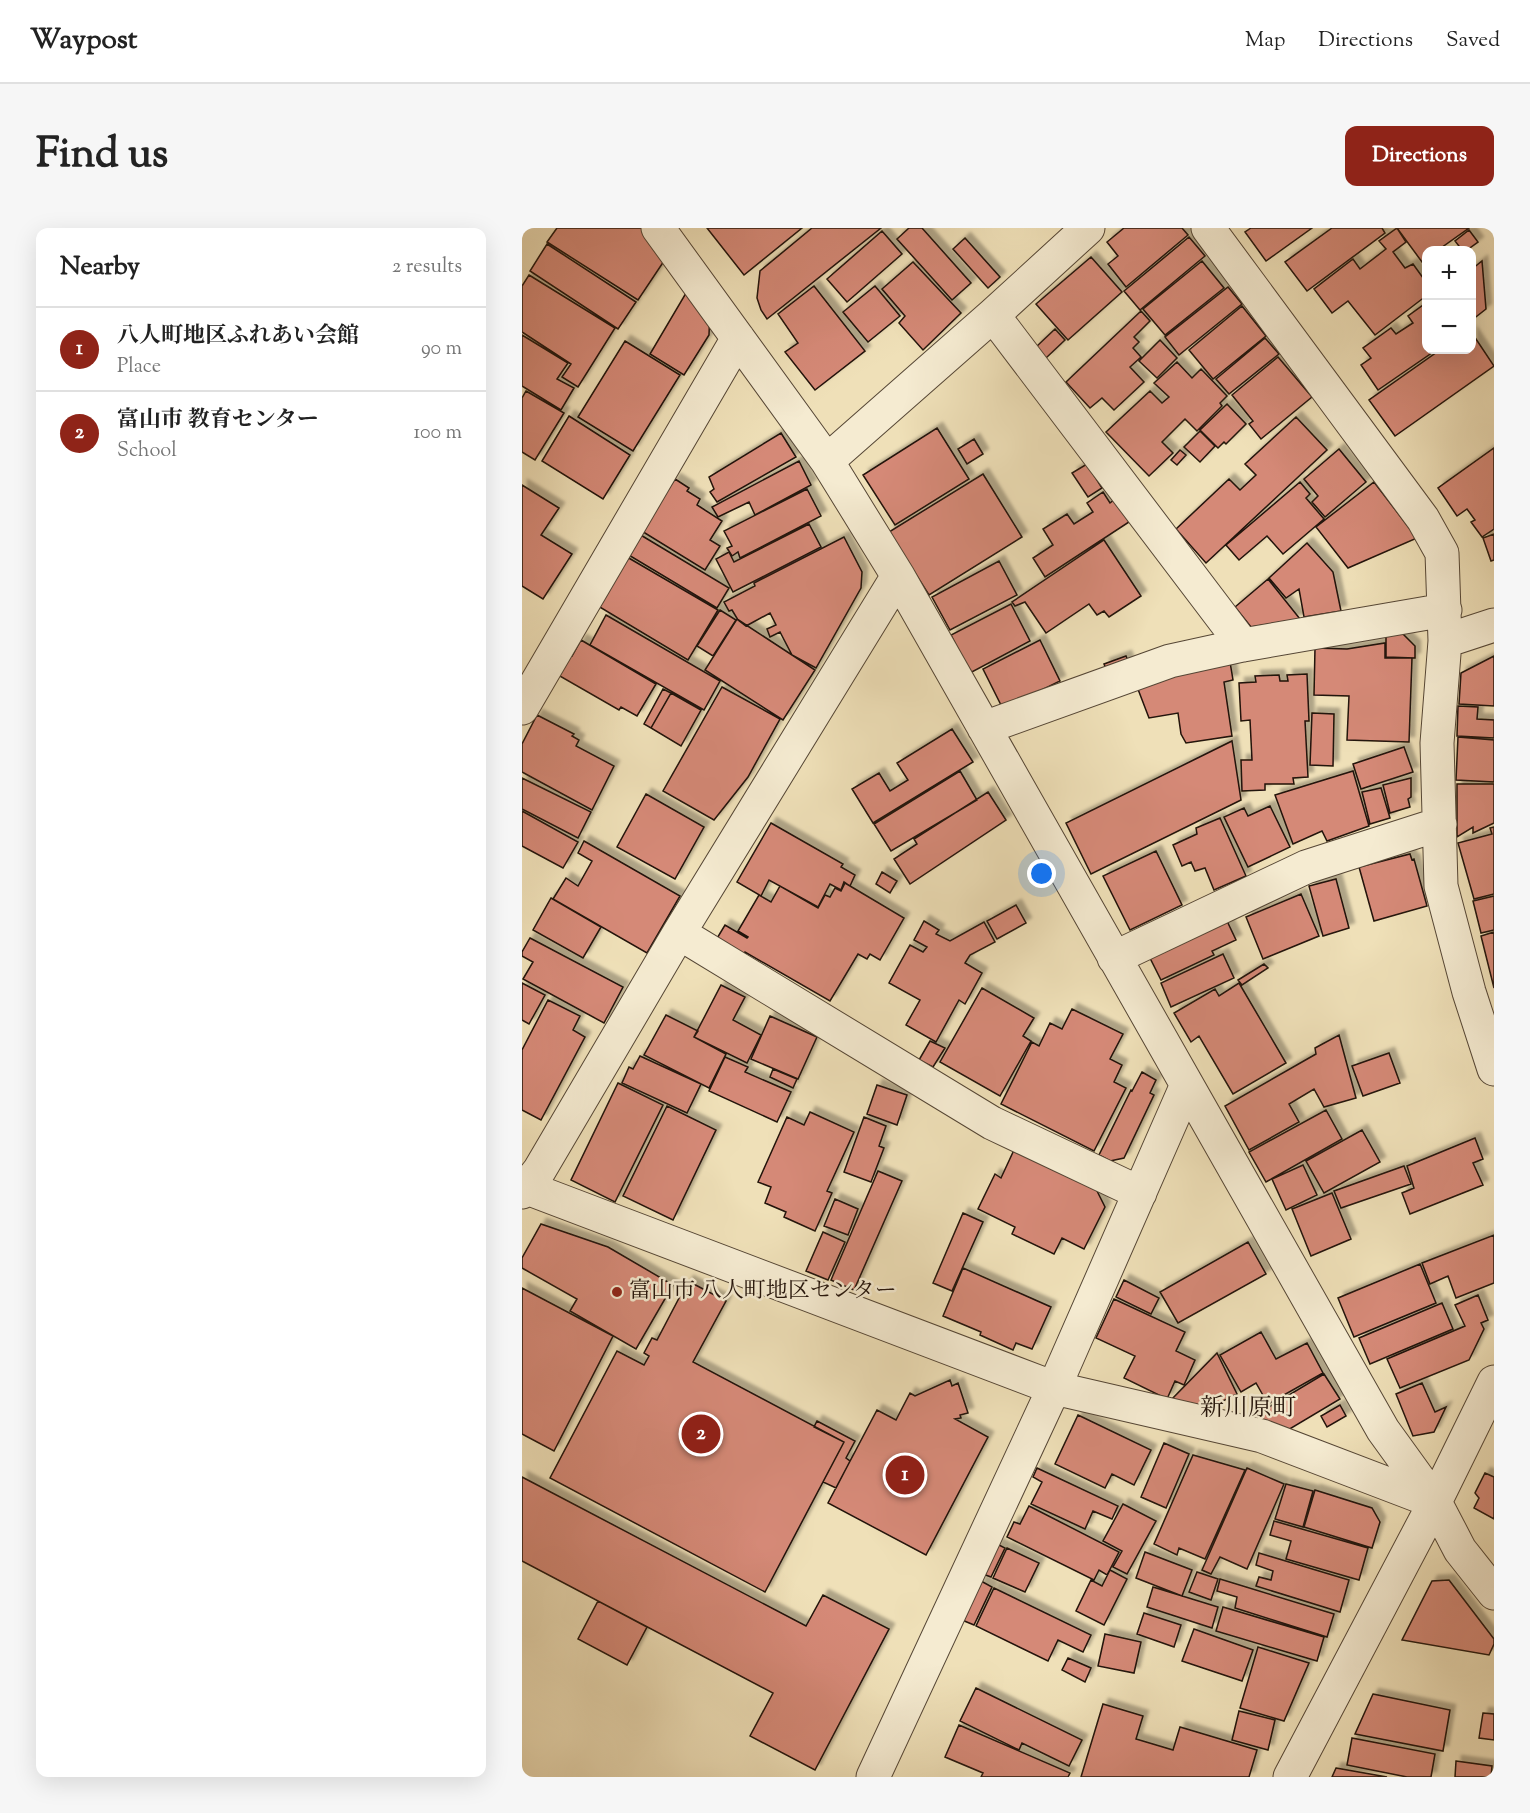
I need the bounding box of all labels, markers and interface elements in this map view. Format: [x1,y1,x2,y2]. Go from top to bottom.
text: Waypost [30,21,137,61]
text: Map [1245,26,1285,56]
text: Directions [1318,26,1413,56]
text: Saved [1446,26,1500,56]
text: Find us [36,126,168,186]
button: Directions [1345,126,1494,186]
map controls [1422,246,1476,354]
button: + [1422,246,1476,300]
text: Nearby [60,249,140,286]
text: 2 results [392,253,462,282]
button: − [1422,300,1476,354]
text: 八人町地区ふれあい会館 [117,321,359,353]
text: 1 [76,335,83,364]
text: 90 m [421,335,462,364]
text: Place [117,353,161,382]
text: 富山市 教育センター [117,405,319,437]
text: 2 [75,419,84,448]
text: 100 m [413,419,462,448]
text: School [117,437,177,466]
your location [1027,859,1056,888]
place label: 富山市 八人町地区センター [629,1276,897,1308]
marker: 富山市 八人町地区センター [610,1285,624,1299]
district label: 新川原町 [1200,1392,1296,1426]
pin: 2 [682,1412,720,1456]
pin: 1 [886,1452,925,1498]

